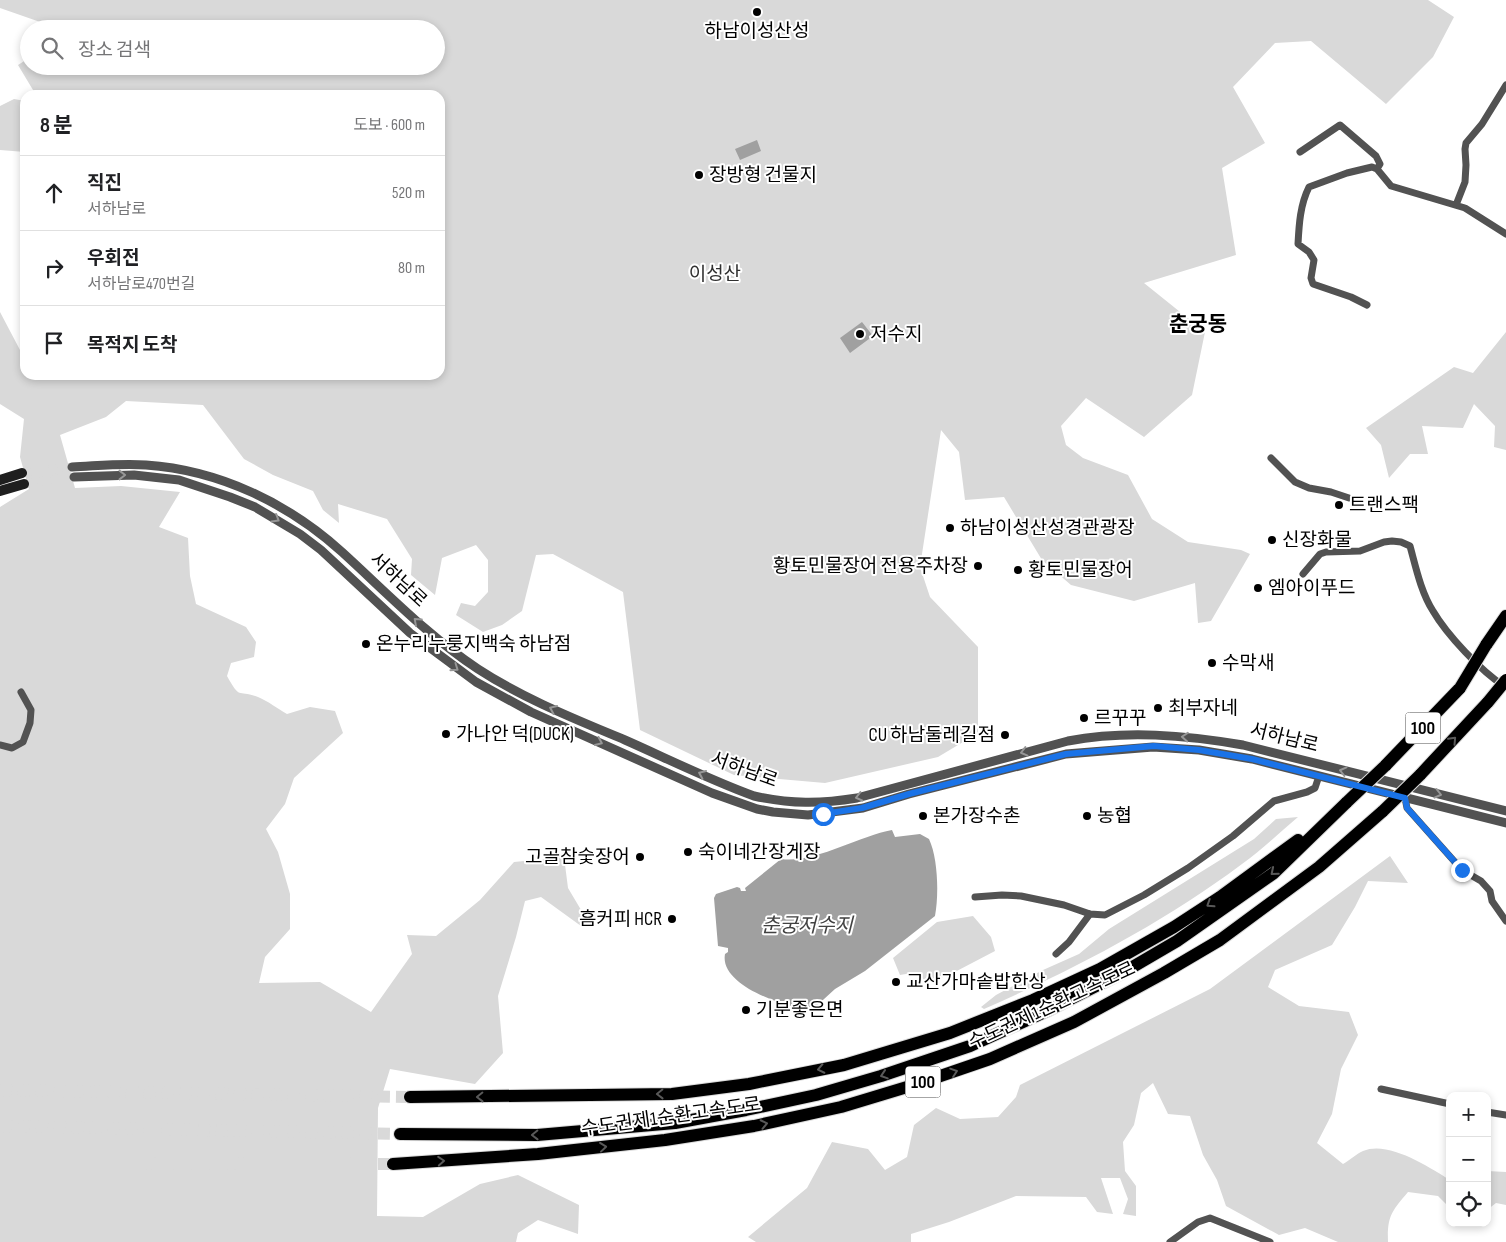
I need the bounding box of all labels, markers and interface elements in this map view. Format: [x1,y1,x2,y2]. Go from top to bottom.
marker: 하남이성산성 [751,6,763,18]
search box [20,20,445,75]
place label: 하남이성산성 [705,20,809,43]
icon: search [38,34,66,62]
text: 장소 검색 [78,39,151,62]
text: 8 분 [40,113,73,138]
text: 도보 · 600 m [353,116,425,135]
place label: 장방형 건물지 [709,164,817,187]
marker: 장방형 건물지 [693,169,705,181]
text: 직진 [87,172,122,195]
icon: ahead [40,179,68,207]
text: 520 m [392,184,425,203]
text: 서하남로 [87,200,146,219]
text: 우회전 [87,247,139,270]
icon: right [40,254,68,282]
text: 80 m [398,259,425,278]
park label: 이성산 [689,263,741,286]
text: 서하남로470번길 [87,275,195,294]
district label: 춘궁동 [1169,312,1227,337]
place label: 저수지 [870,323,922,346]
marker: 저수지 [854,328,866,340]
icon: arrive [40,329,68,357]
text: 목적지 도착 [87,334,177,357]
one-way arrow [119,470,127,480]
place label: 트랜스팩 [1349,494,1419,517]
marker: 트랜스팩 [1333,499,1345,511]
one-way arrow [271,513,280,523]
place label: 하남이성산성경관광장 [960,517,1135,540]
marker: 하남이성산성경관광장 [944,522,956,534]
place label: 신장화물 [1282,529,1352,552]
marker: 신장화물 [1266,534,1278,546]
street label: 서하남로 [365,548,431,612]
place label: 황토민물장어 전용주차장 [773,555,968,578]
place label: 황토민물장어 [1028,559,1133,582]
marker: 황토민물장어 전용주차장 [972,560,984,572]
marker: 황토민물장어 [1012,564,1024,576]
place label: 엠아이푸드 [1268,577,1355,600]
marker: 엠아이푸드 [1252,582,1264,594]
one-way arrow [414,618,423,627]
place label: 온누리누룽지백숙 하남점 [376,633,571,656]
marker: 온누리누룽지백숙 하남점 [360,638,372,650]
place label: 수막새 [1222,652,1274,675]
marker: 수막새 [1206,657,1218,669]
one-way arrow [449,662,458,671]
place label: 최부자네 [1168,697,1238,720]
marker: 최부자네 [1152,702,1164,714]
one-way arrow [549,705,558,715]
place label: 르꾸꾸 [1094,707,1146,730]
marker: 르꾸꾸 [1078,712,1090,724]
road number: 100 [1406,712,1440,744]
street label: 서하남로 [1247,718,1321,758]
place label: 가나안 덕(DUCK) [456,723,574,746]
place label: CU 하남둘레길점 [868,724,995,747]
marker: 가나안 덕(DUCK) [440,728,452,740]
marker: CU 하남둘레길점 [999,729,1011,741]
one-way arrow [1181,731,1189,742]
one-way arrow [594,736,603,747]
one-way arrow [1447,736,1456,745]
one-way arrow [1020,746,1029,757]
street label: 서하남로 [707,747,781,793]
one-way arrow [1339,766,1348,777]
one-way arrow [698,770,707,781]
one-way arrow [1434,789,1442,799]
one-way arrow [855,791,863,802]
route start [812,803,835,826]
place label: 본가장수촌 [933,805,1020,828]
place label: 농협 [1097,805,1132,828]
marker: 본가장수촌 [917,810,929,822]
marker: 농협 [1081,810,1093,822]
place label: 숙이네간장게장 [698,841,820,864]
place label: 고골참숯장어 [525,846,630,869]
marker: 숙이네간장게장 [682,846,694,858]
marker: 고골참숯장어 [634,851,646,863]
route end [1451,859,1474,882]
one-way arrow [1270,866,1279,875]
one-way arrow [1206,898,1215,907]
place label: 흠커피 HCR [579,908,662,931]
marker: 흠커피 HCR [666,913,678,925]
water label: 춘궁저수지 [761,914,855,938]
street label: 수도권제1순환고속도로 [965,957,1139,1055]
place label: 교산가마솥밥한상 [906,971,1046,994]
marker: 교산가마솥밥한상 [890,976,902,988]
place label: 기분좋은면 [756,999,843,1022]
marker: 기분좋은면 [740,1004,752,1016]
one-way arrow [816,1064,825,1074]
road number: 100 [906,1066,940,1098]
one-way arrow [950,1067,958,1077]
one-way arrow [880,1070,888,1080]
one-way arrow [656,1089,664,1099]
one-way arrow [476,1091,484,1102]
map controls [1446,1092,1491,1227]
button: + [1446,1092,1491,1137]
street label: 수도권제1순환고속도로 [580,1093,762,1141]
one-way arrow [760,1119,768,1130]
one-way arrow [530,1130,538,1140]
button: − [1446,1137,1491,1182]
one-way arrow [599,1142,607,1153]
one-way arrow [438,1155,446,1166]
button: locate [1446,1182,1491,1227]

